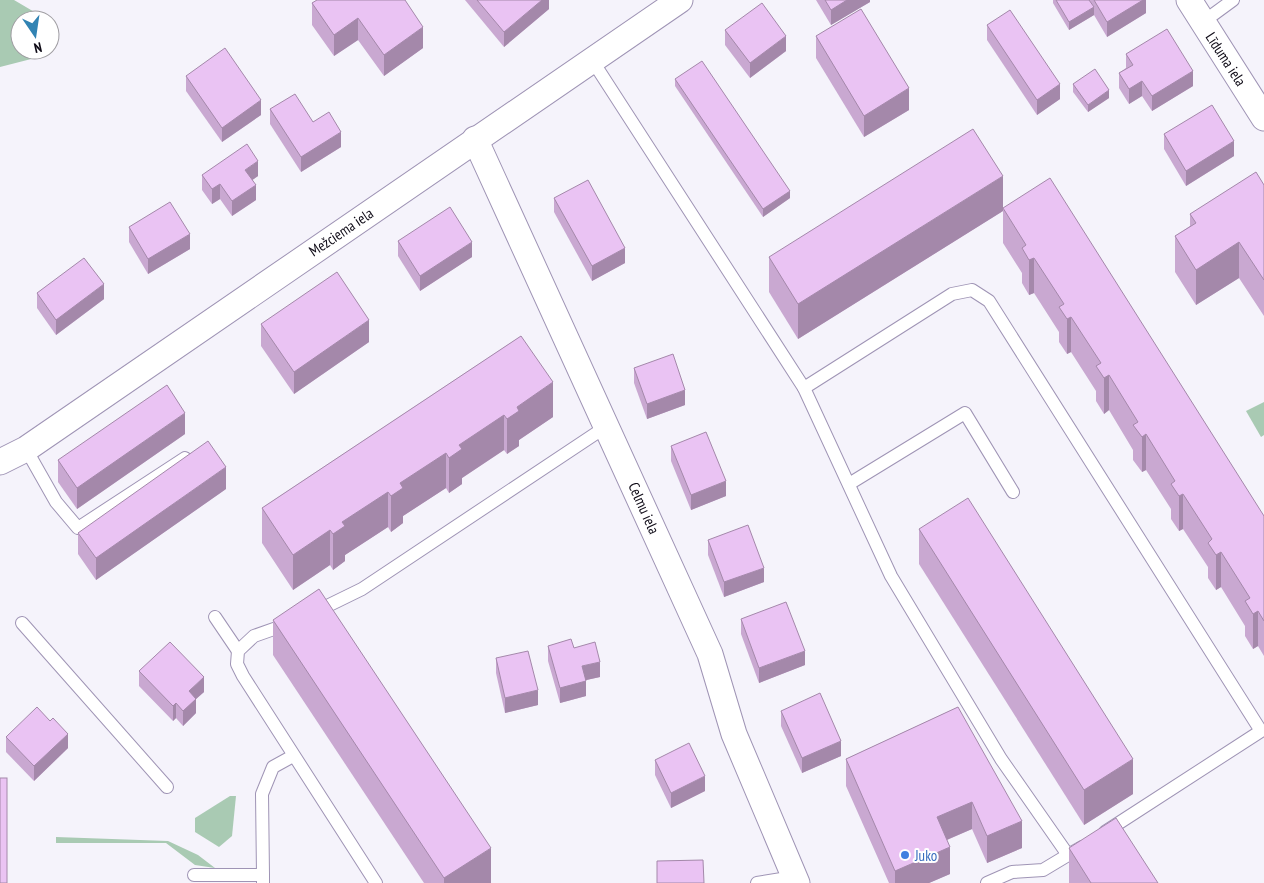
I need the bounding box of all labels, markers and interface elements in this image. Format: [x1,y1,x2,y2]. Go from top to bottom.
north arrow [10,10,60,60]
street label: Līduma iela [1202,29,1250,89]
text: N [32,38,44,57]
street label: Mežciema iela [305,204,377,260]
street label: Celmu iela [624,479,664,537]
place label: Juko [914,846,937,865]
marker: Juko [899,849,911,861]

